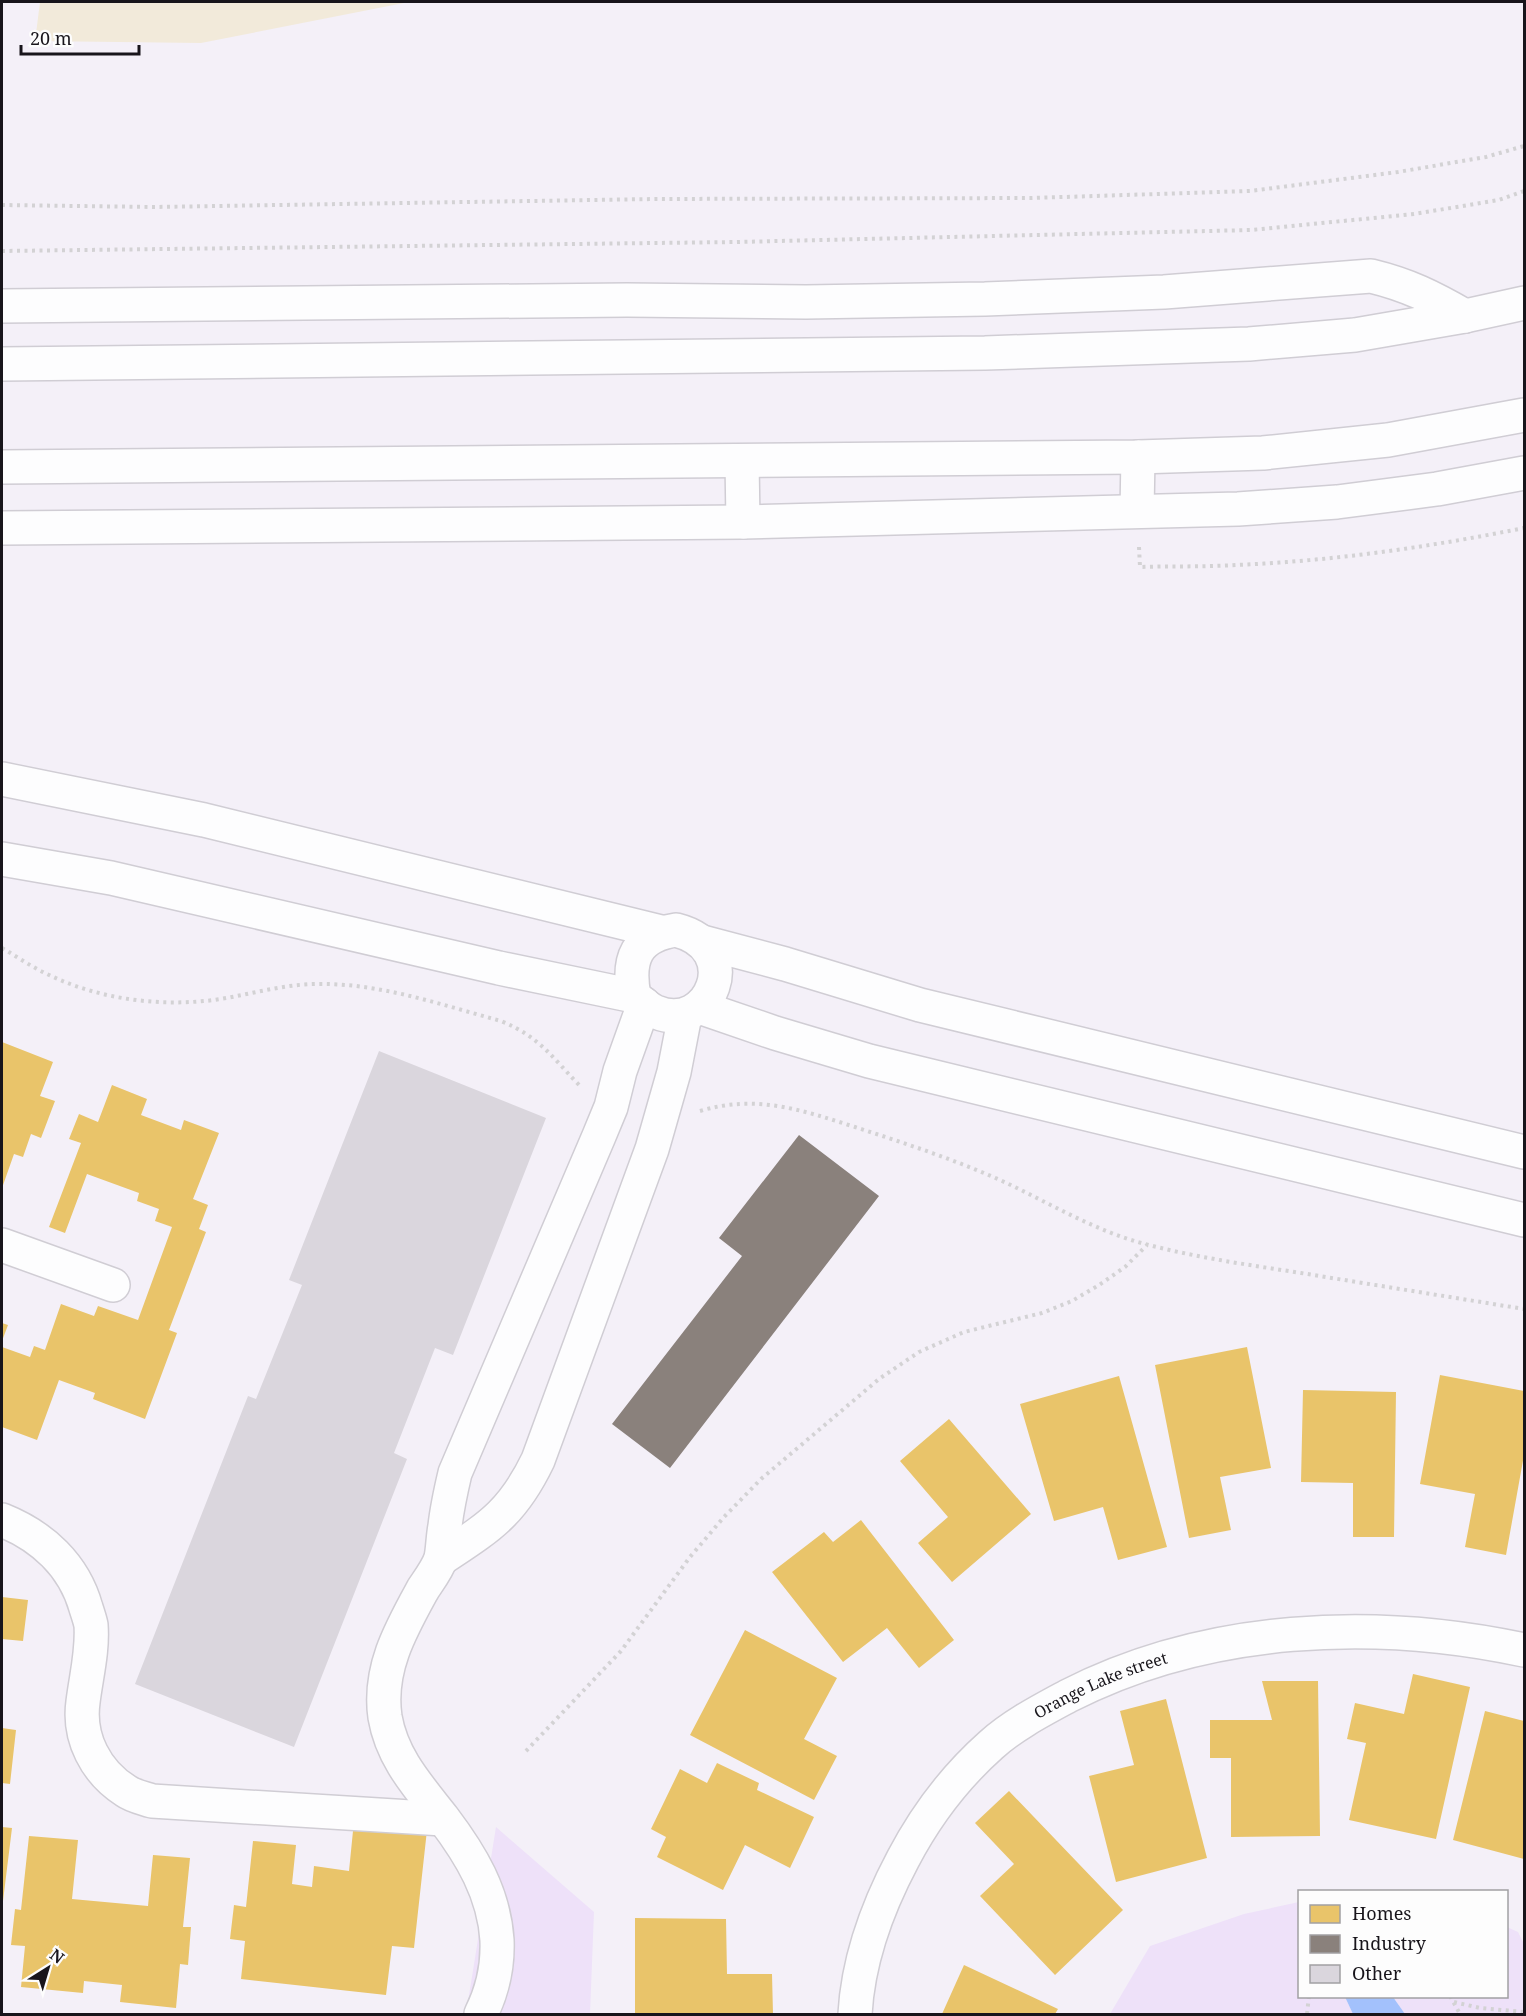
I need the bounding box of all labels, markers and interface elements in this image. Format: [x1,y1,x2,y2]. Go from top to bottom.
scale bar [21,18,140,56]
text: 20 m [30,26,72,50]
street label: Orange Lake street [1030,1647,1170,1724]
legend [1298,1890,1508,1998]
text: Homes [1352,1901,1411,1925]
text: Industry [1352,1931,1427,1955]
north arrow [18,1938,78,1998]
text: N [45,1943,69,1969]
text: Other [1352,1961,1402,1985]

